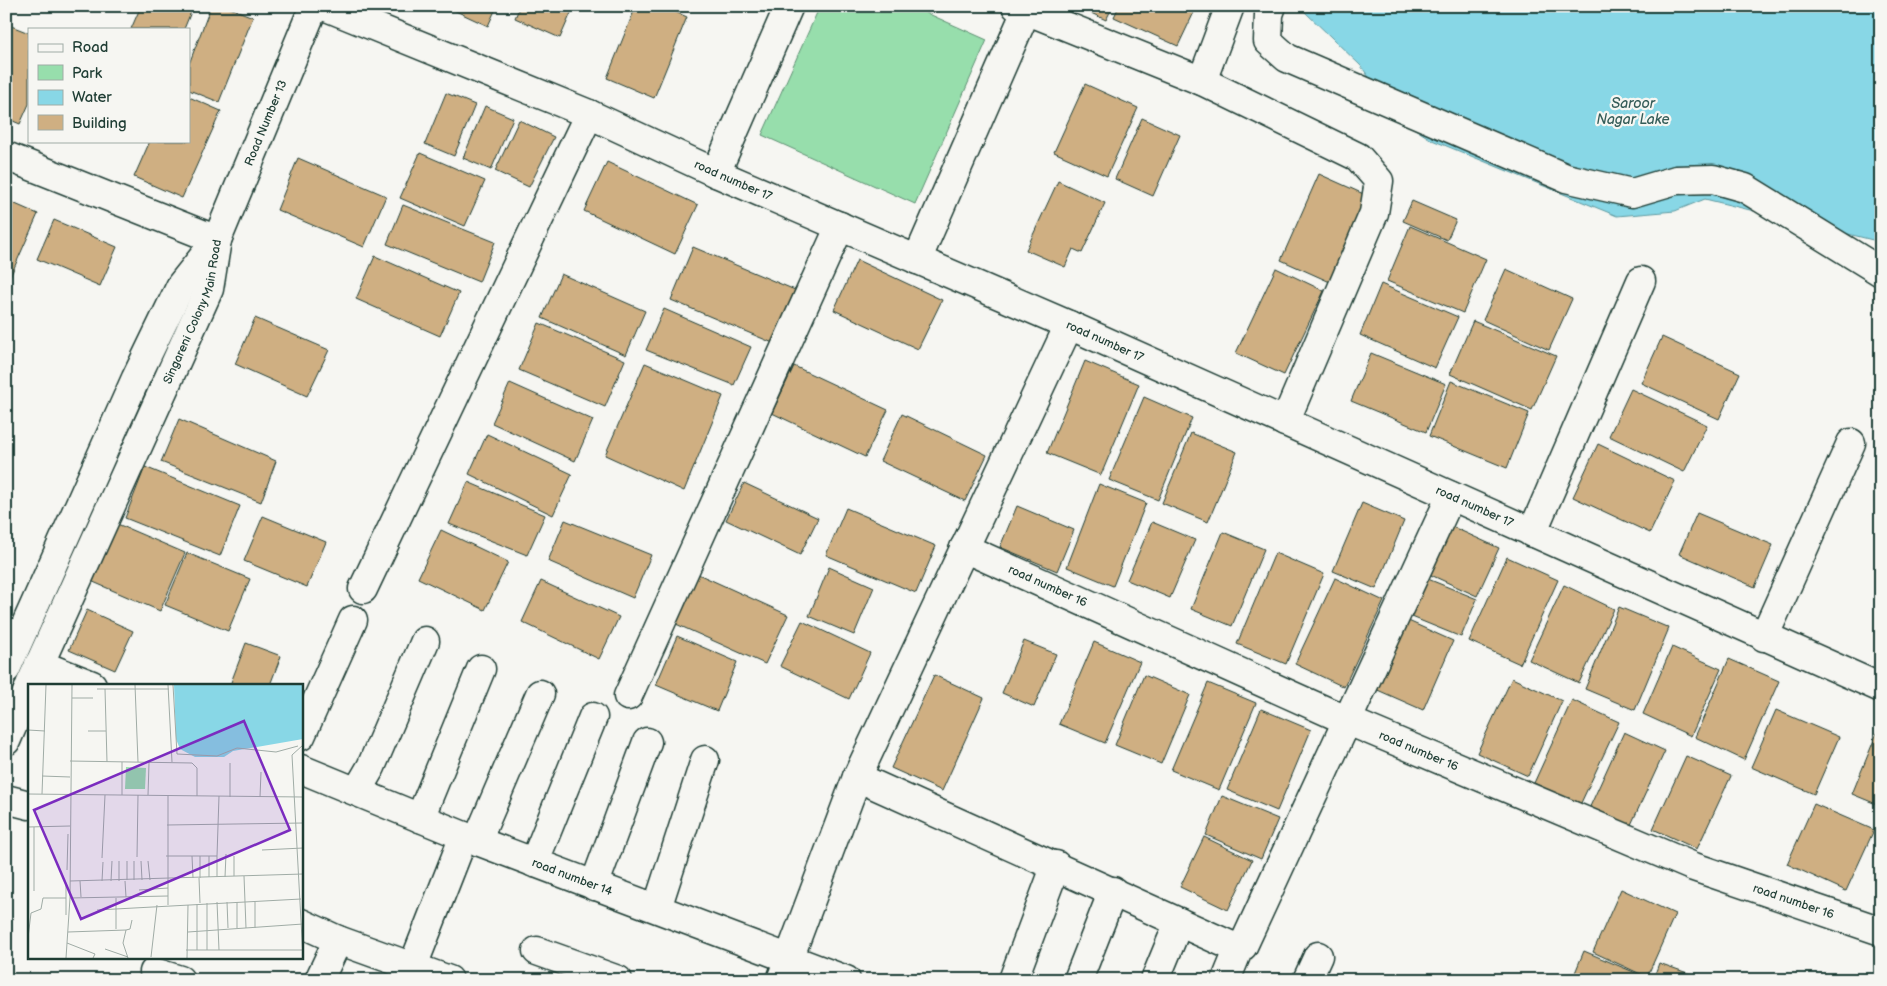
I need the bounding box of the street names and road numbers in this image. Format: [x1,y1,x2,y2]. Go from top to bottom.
street label: Road Number 13 [241,78,290,168]
street label: road number 17 [692,157,775,204]
street label: Singareni Colony Main Road [160,238,224,386]
street label: road number 17 [1064,317,1146,365]
street label: road number 17 [1434,483,1516,530]
street label: road number 16 [1006,562,1090,610]
street label: road number 16 [1377,727,1461,774]
street label: road number 14 [530,855,615,899]
street label: road number 16 [1751,880,1836,922]

